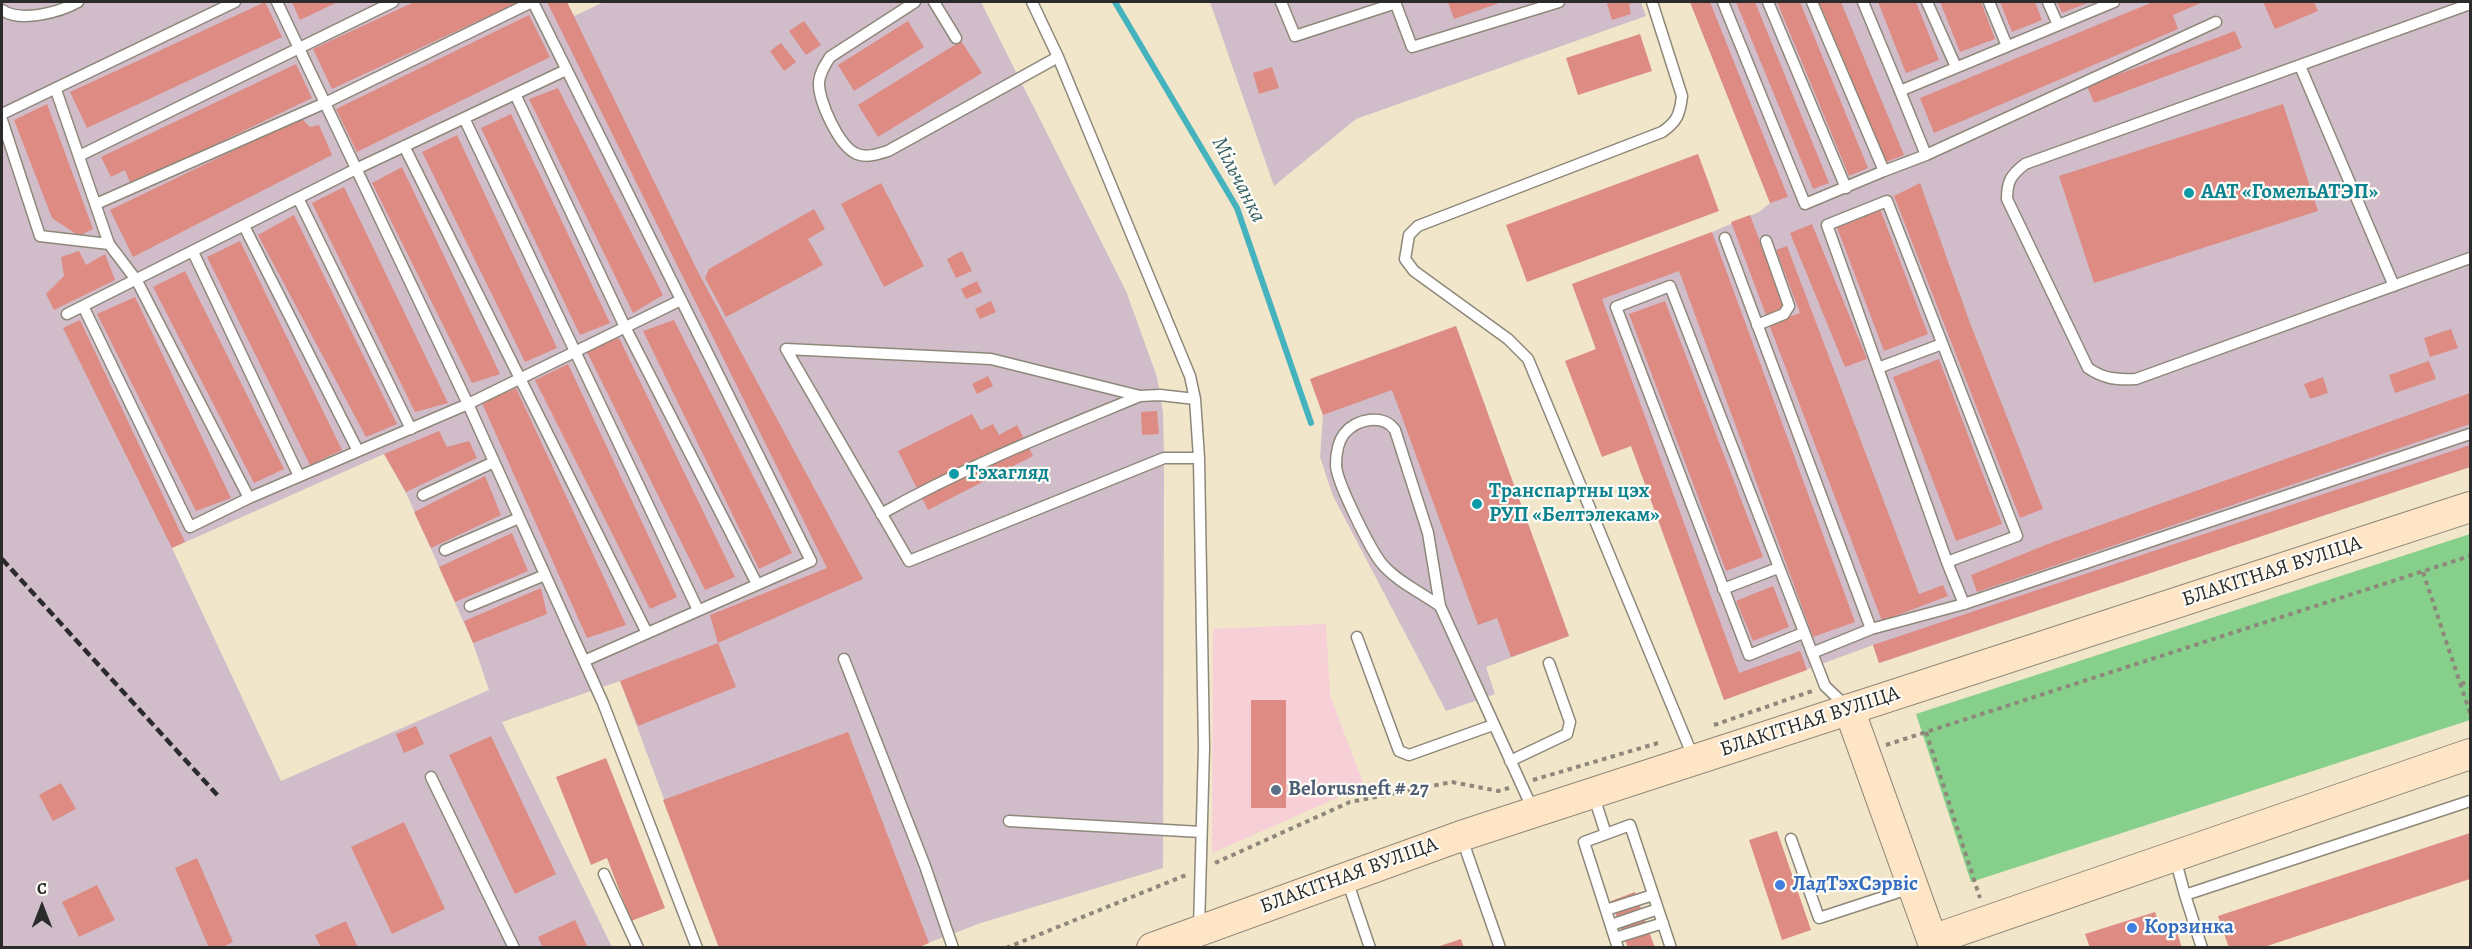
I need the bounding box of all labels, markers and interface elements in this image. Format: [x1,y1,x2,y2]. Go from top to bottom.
water label: Мільчанка [1205,133,1271,227]
place label: ААТ «ГомельАТЭП» [2201,180,2378,206]
marker: ААТ «ГомельАТЭП» [2182,186,2196,200]
place label: Тэхагляд [966,461,1049,487]
marker: Тэхагляд [947,467,961,481]
place label: Транспартны цэх РУП «Белтэлекам» [1489,479,1660,529]
marker: Транспартны цэх РУП «Белтэлекам» [1470,497,1484,511]
street label: БЛАКІТНАЯ ВУЛІЦА [2179,531,2365,613]
street label: БЛАКІТНАЯ ВУЛІЦА [1717,681,1903,763]
place label: Belorusneft # 27 [1288,777,1429,803]
marker: Belorusneft # 27 [1269,783,1283,797]
street label: БЛАКІТНАЯ ВУЛІЦА [1257,832,1441,920]
place label: ЛадТэхСэрвіс [1792,872,1918,898]
north arrow [12,877,72,937]
text: С [37,878,47,900]
marker: ЛадТэхСэрвіс [1773,878,1787,892]
place label: Корзинка [2144,915,2234,941]
marker: Корзинка [2125,921,2139,935]

